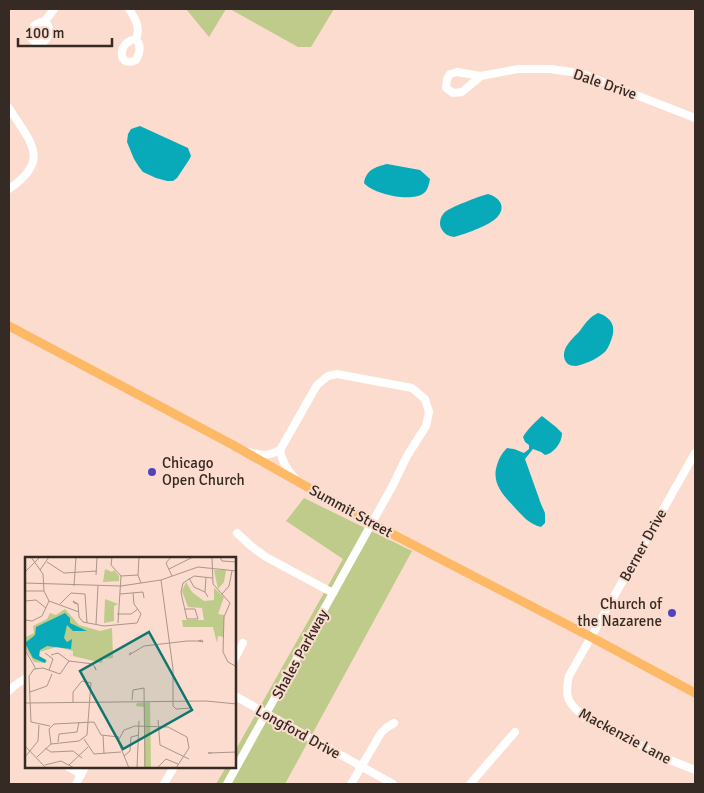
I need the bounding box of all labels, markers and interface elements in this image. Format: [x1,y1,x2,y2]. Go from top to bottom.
scale bar [18,15,111,47]
text: 100 m [25,24,65,42]
street label: Dale Drive [571,65,639,103]
place label: Chicago Open Church [162,454,245,489]
marker: Chicago Open Church [146,466,158,478]
street label: Summit Street [306,481,396,541]
street label: Berner Drive [616,506,670,584]
inset map [25,557,236,768]
place label: Church of the Nazarene [577,595,663,630]
street label: Shales Parkway [268,606,332,702]
marker: Church of the Nazarene [666,607,678,619]
street label: Longford Drive [252,701,344,763]
street label: Mackenzie Lane [576,704,674,768]

